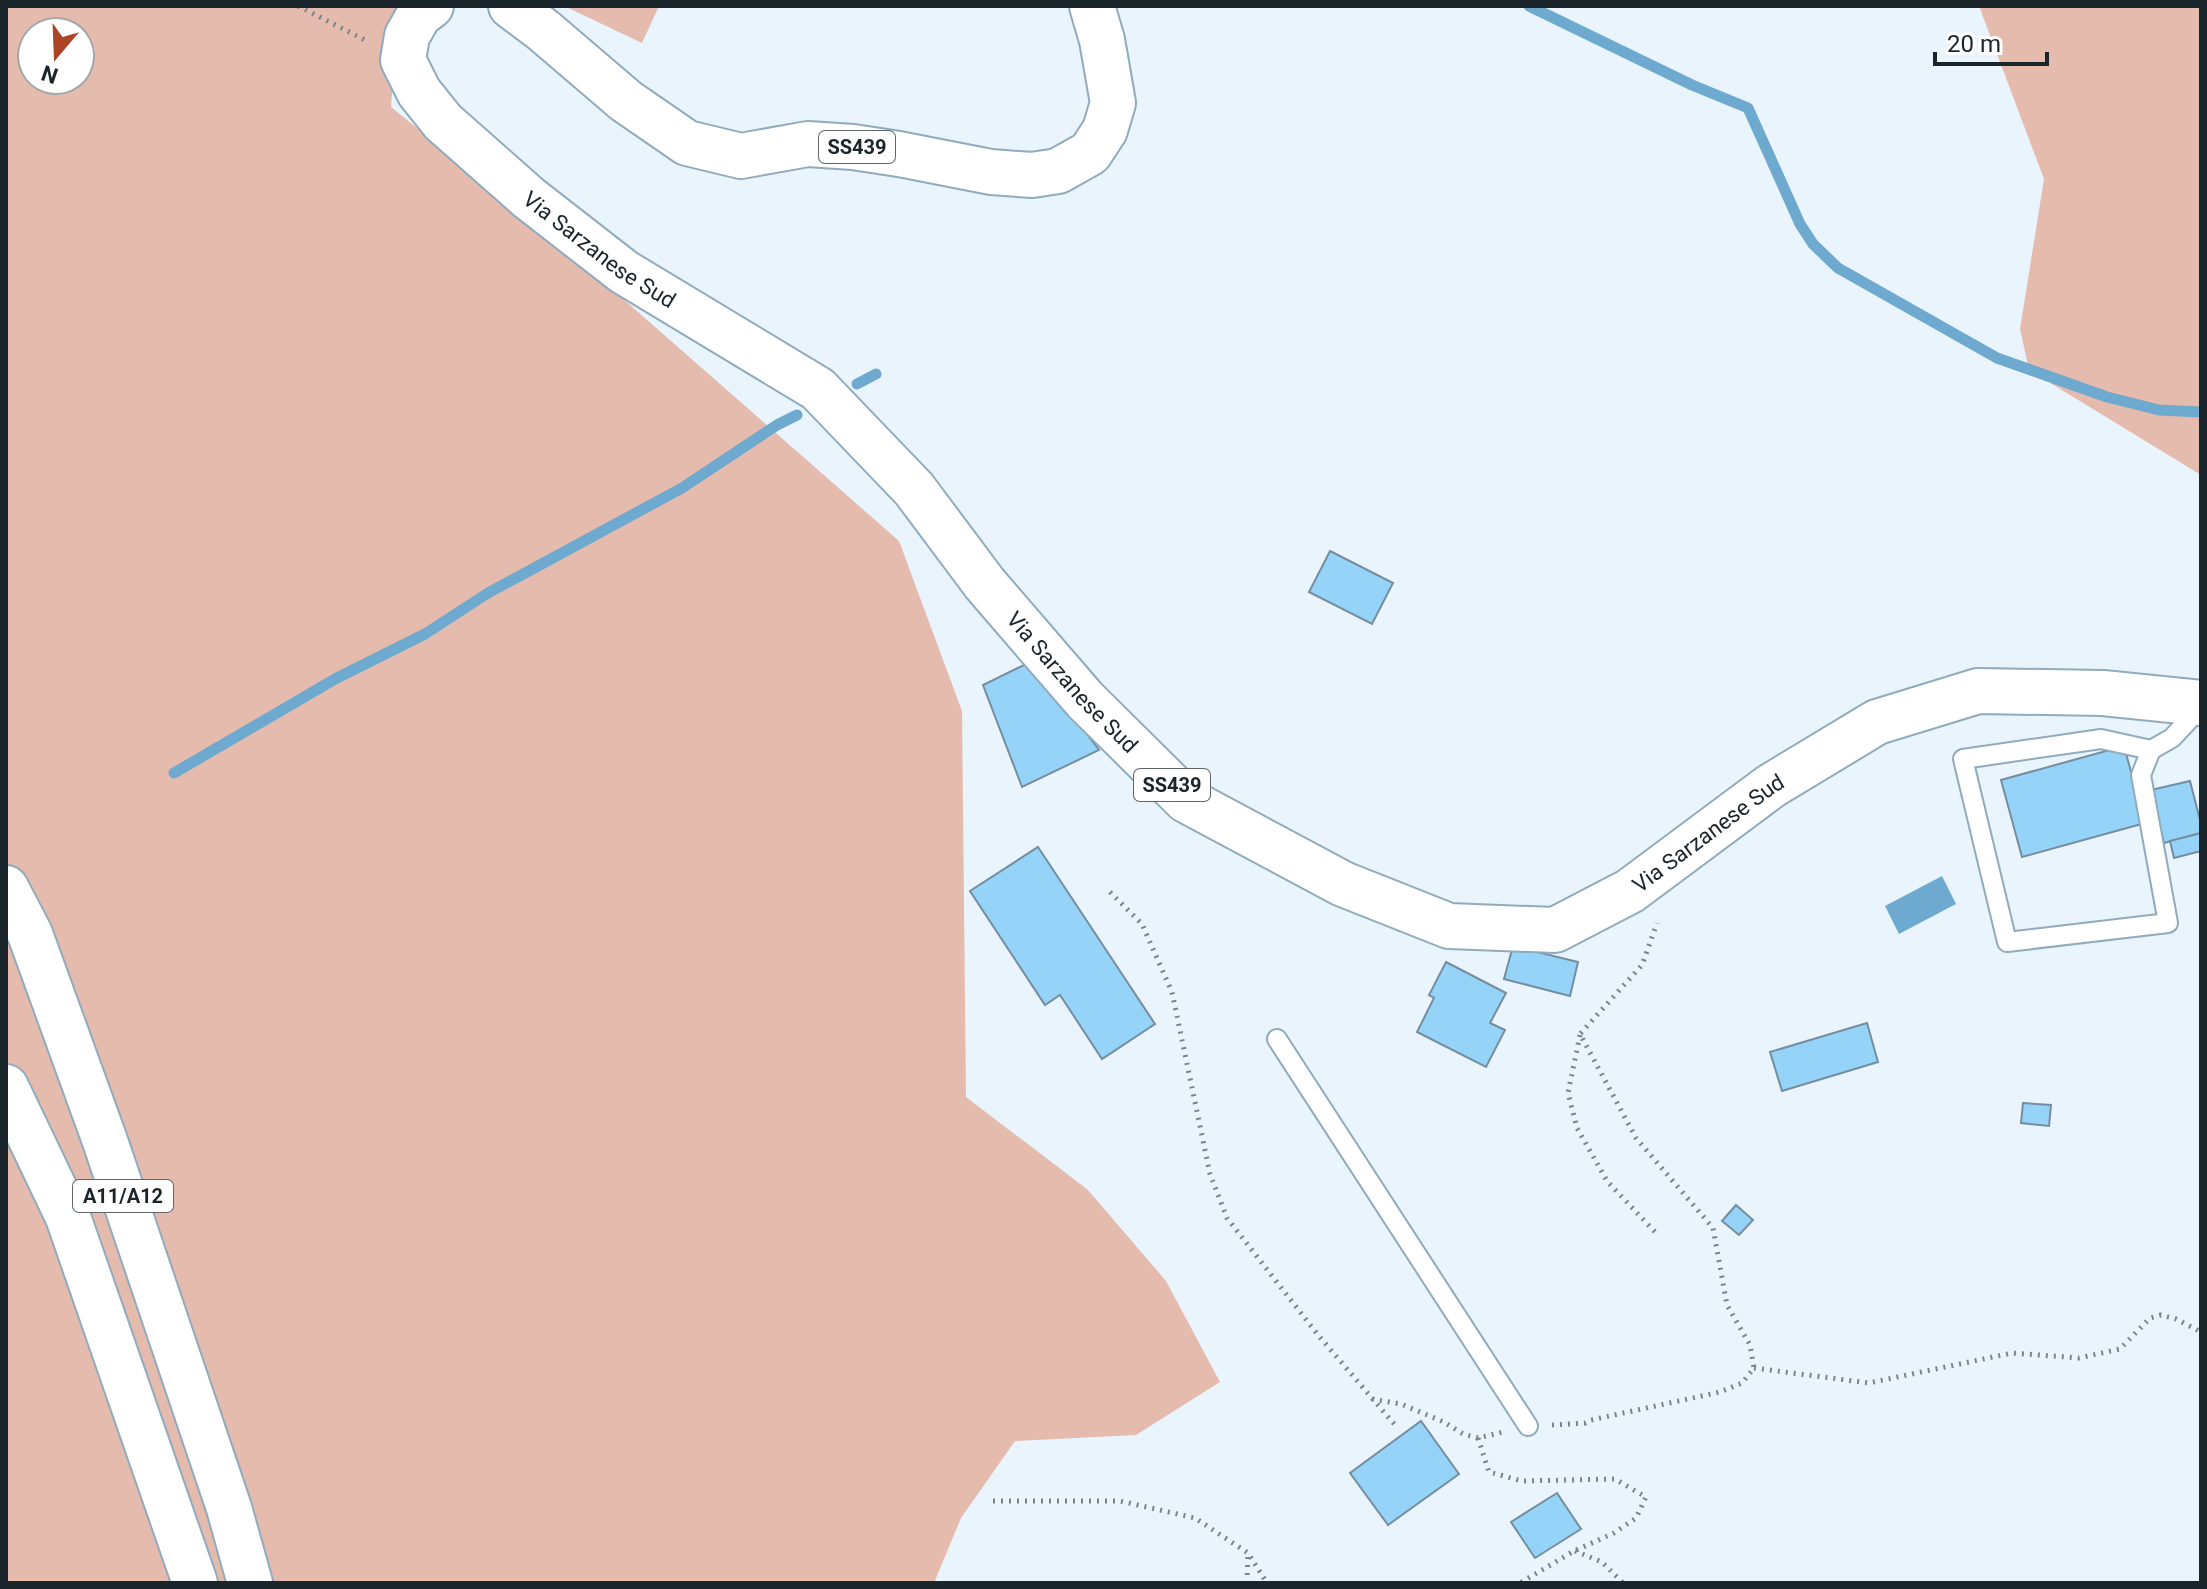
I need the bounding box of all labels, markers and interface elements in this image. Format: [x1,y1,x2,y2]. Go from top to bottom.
north arrow [16,16,96,96]
scale bar [1935,16,2047,66]
text: 20 m [1947,30,2001,58]
text: N [38,60,61,89]
road number: SS439 [819,131,895,163]
street label: Via Sarzanese Sud [518,186,680,313]
street label: Via Sarzanese Sud [1001,607,1143,758]
road number: SS439 [1134,769,1210,801]
street label: Via Sarzanese Sud [1628,769,1789,898]
road number: A11/A12 [73,1180,173,1212]

